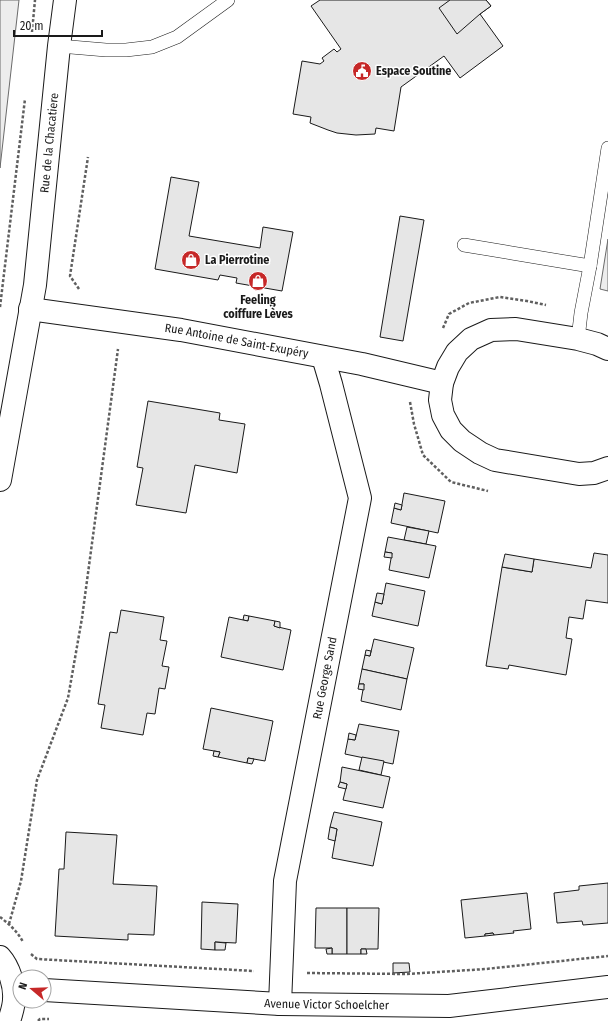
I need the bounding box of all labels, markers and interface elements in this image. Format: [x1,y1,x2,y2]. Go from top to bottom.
scale bar [14,12,102,38]
text: 20 m [20,19,44,33]
public building icon: Espace Soutine [351,60,373,82]
place label: Espace Soutine [376,64,451,78]
street label: Rue de la Chacatiere [37,92,61,194]
shop icon: La Pierrotine [180,249,202,271]
place label: La Pierrotine [205,253,269,267]
shop icon: Feeling coiffure Lèves [247,270,269,292]
place label: Feeling coiffure Lèves [223,293,293,321]
street label: Rue Antoine de Saint-Exupéry [164,321,310,361]
street label: Rue George Sand [310,636,340,720]
north arrow [12,969,52,1009]
text: N [16,981,30,991]
street label: Avenue Victor Schoelcher [264,996,390,1012]

